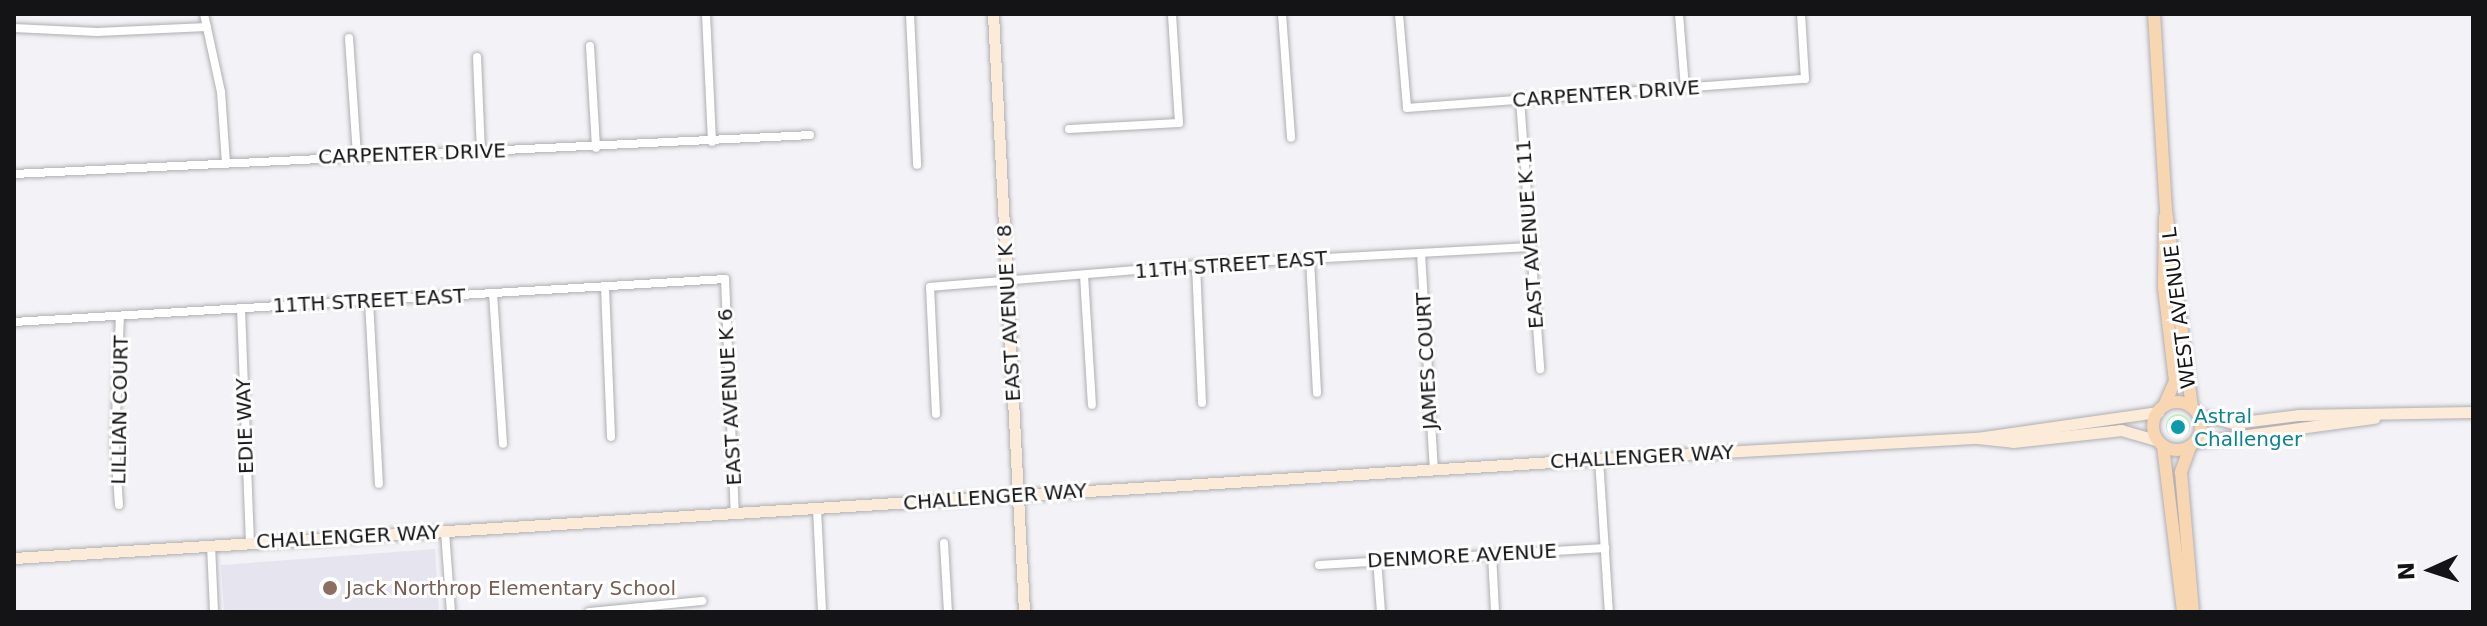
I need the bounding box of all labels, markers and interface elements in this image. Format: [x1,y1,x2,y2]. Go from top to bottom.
street label: CARPENTER DRIVE [1511,75,1701,113]
street label: EAST AVENUE K 11 [1511,138,1549,330]
street label: CARPENTER DRIVE [318,139,506,169]
street label: EAST AVENUE K 8 [992,224,1026,402]
street label: WEST AVENUE L [2157,226,2201,390]
street label: 11TH STREET EAST [1134,246,1328,284]
street label: 11TH STREET EAST [272,284,466,318]
street label: JAMES COURT [1411,292,1443,430]
street label: EAST AVENUE K 6 [713,308,747,486]
street label: LILLIAN COURT [107,335,133,485]
street label: EDIE WAY [231,378,259,474]
place label: Astral Challenger [2194,404,2302,451]
marker: Astral Challenger [2169,418,2187,436]
street label: CHALLENGER WAY [1550,440,1734,474]
street label: CHALLENGER WAY [902,479,1088,515]
street label: CHALLENGER WAY [256,520,440,554]
north arrow [2391,530,2471,610]
street label: DENMORE AVENUE [1367,539,1557,573]
text: N [2394,561,2419,581]
place label: Jack Northrop Elementary School [346,576,676,600]
marker: Jack Northrop Elementary School [321,579,339,597]

